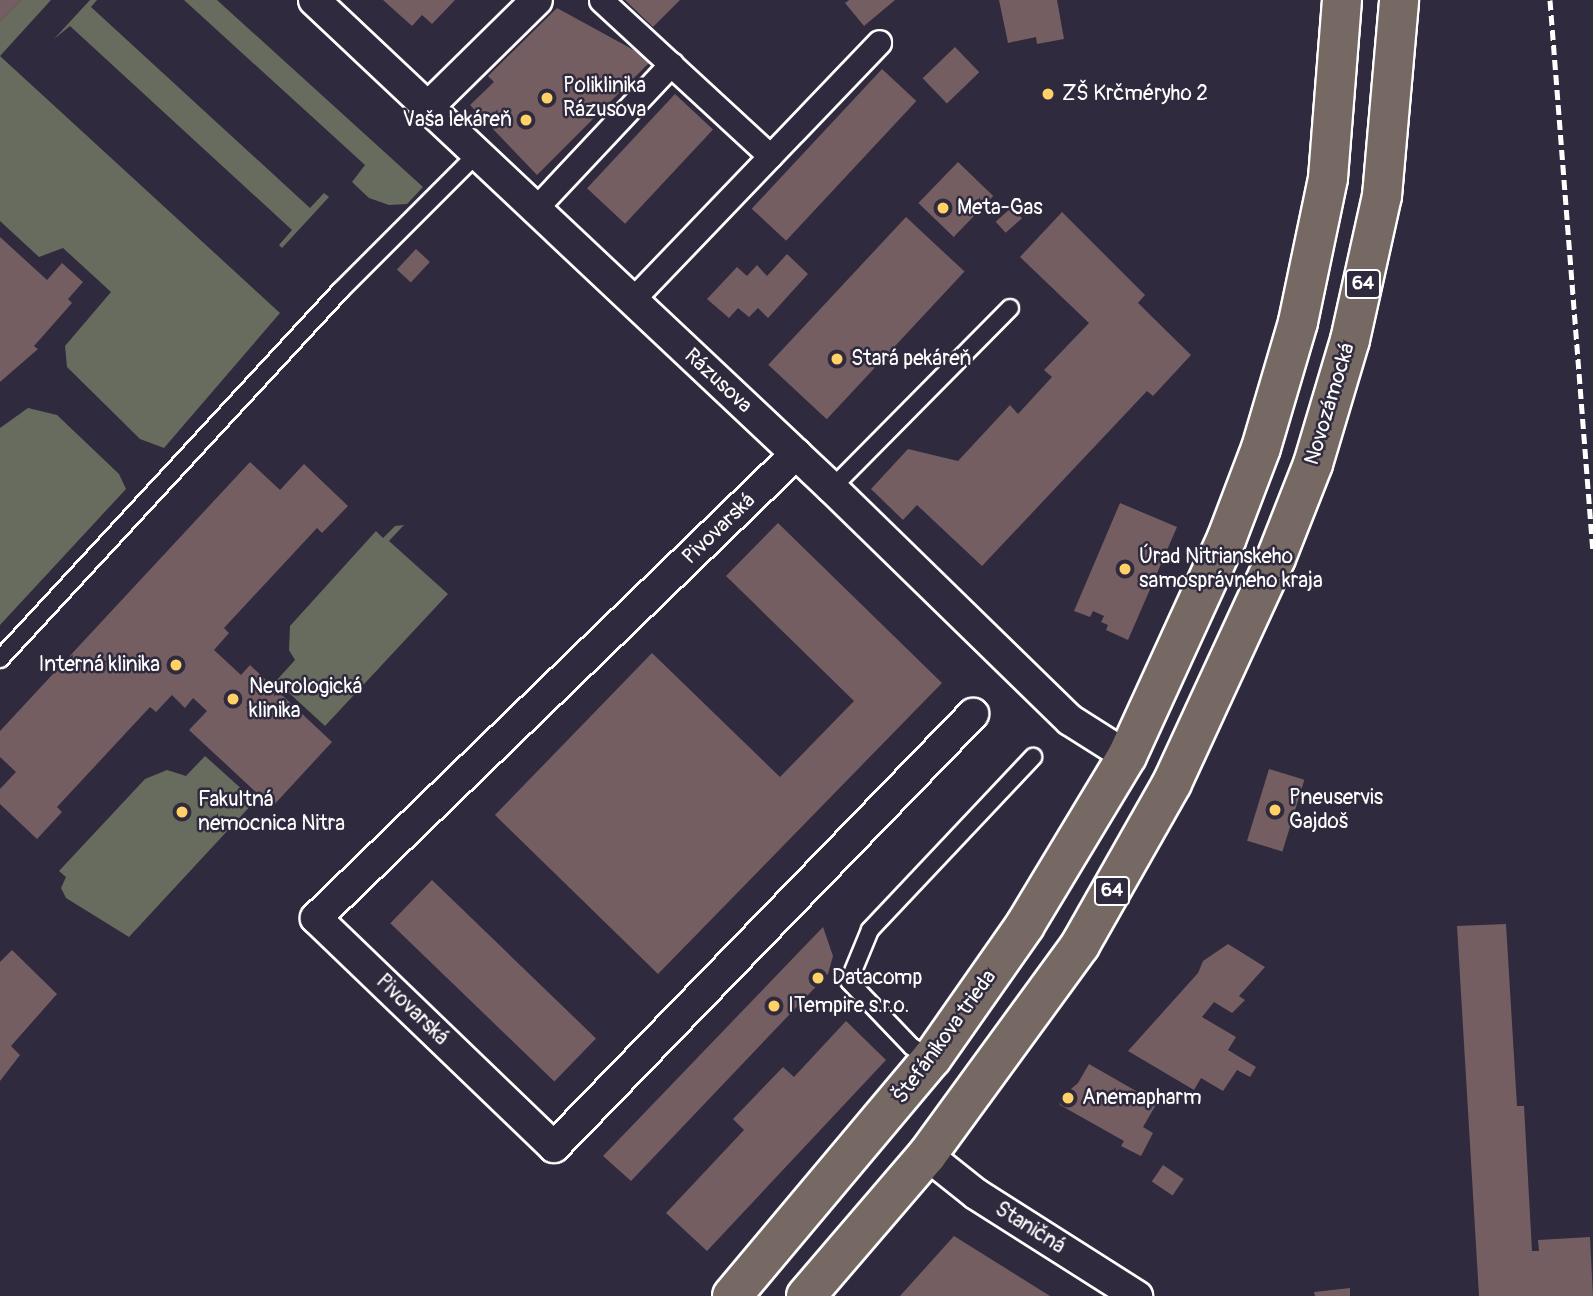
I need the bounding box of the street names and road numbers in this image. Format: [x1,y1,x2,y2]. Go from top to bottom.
road number: 64 [1344,268,1382,300]
street label: Novozámocká [1300,340,1360,468]
street label: Rázusova [679,343,757,419]
street label: Pivovarská [677,488,761,570]
road number: 64 [1093,876,1131,906]
street label: Štefánikova trieda [888,965,1002,1109]
street label: Pivovarská [370,969,454,1051]
street label: Staničná [990,1197,1070,1259]

